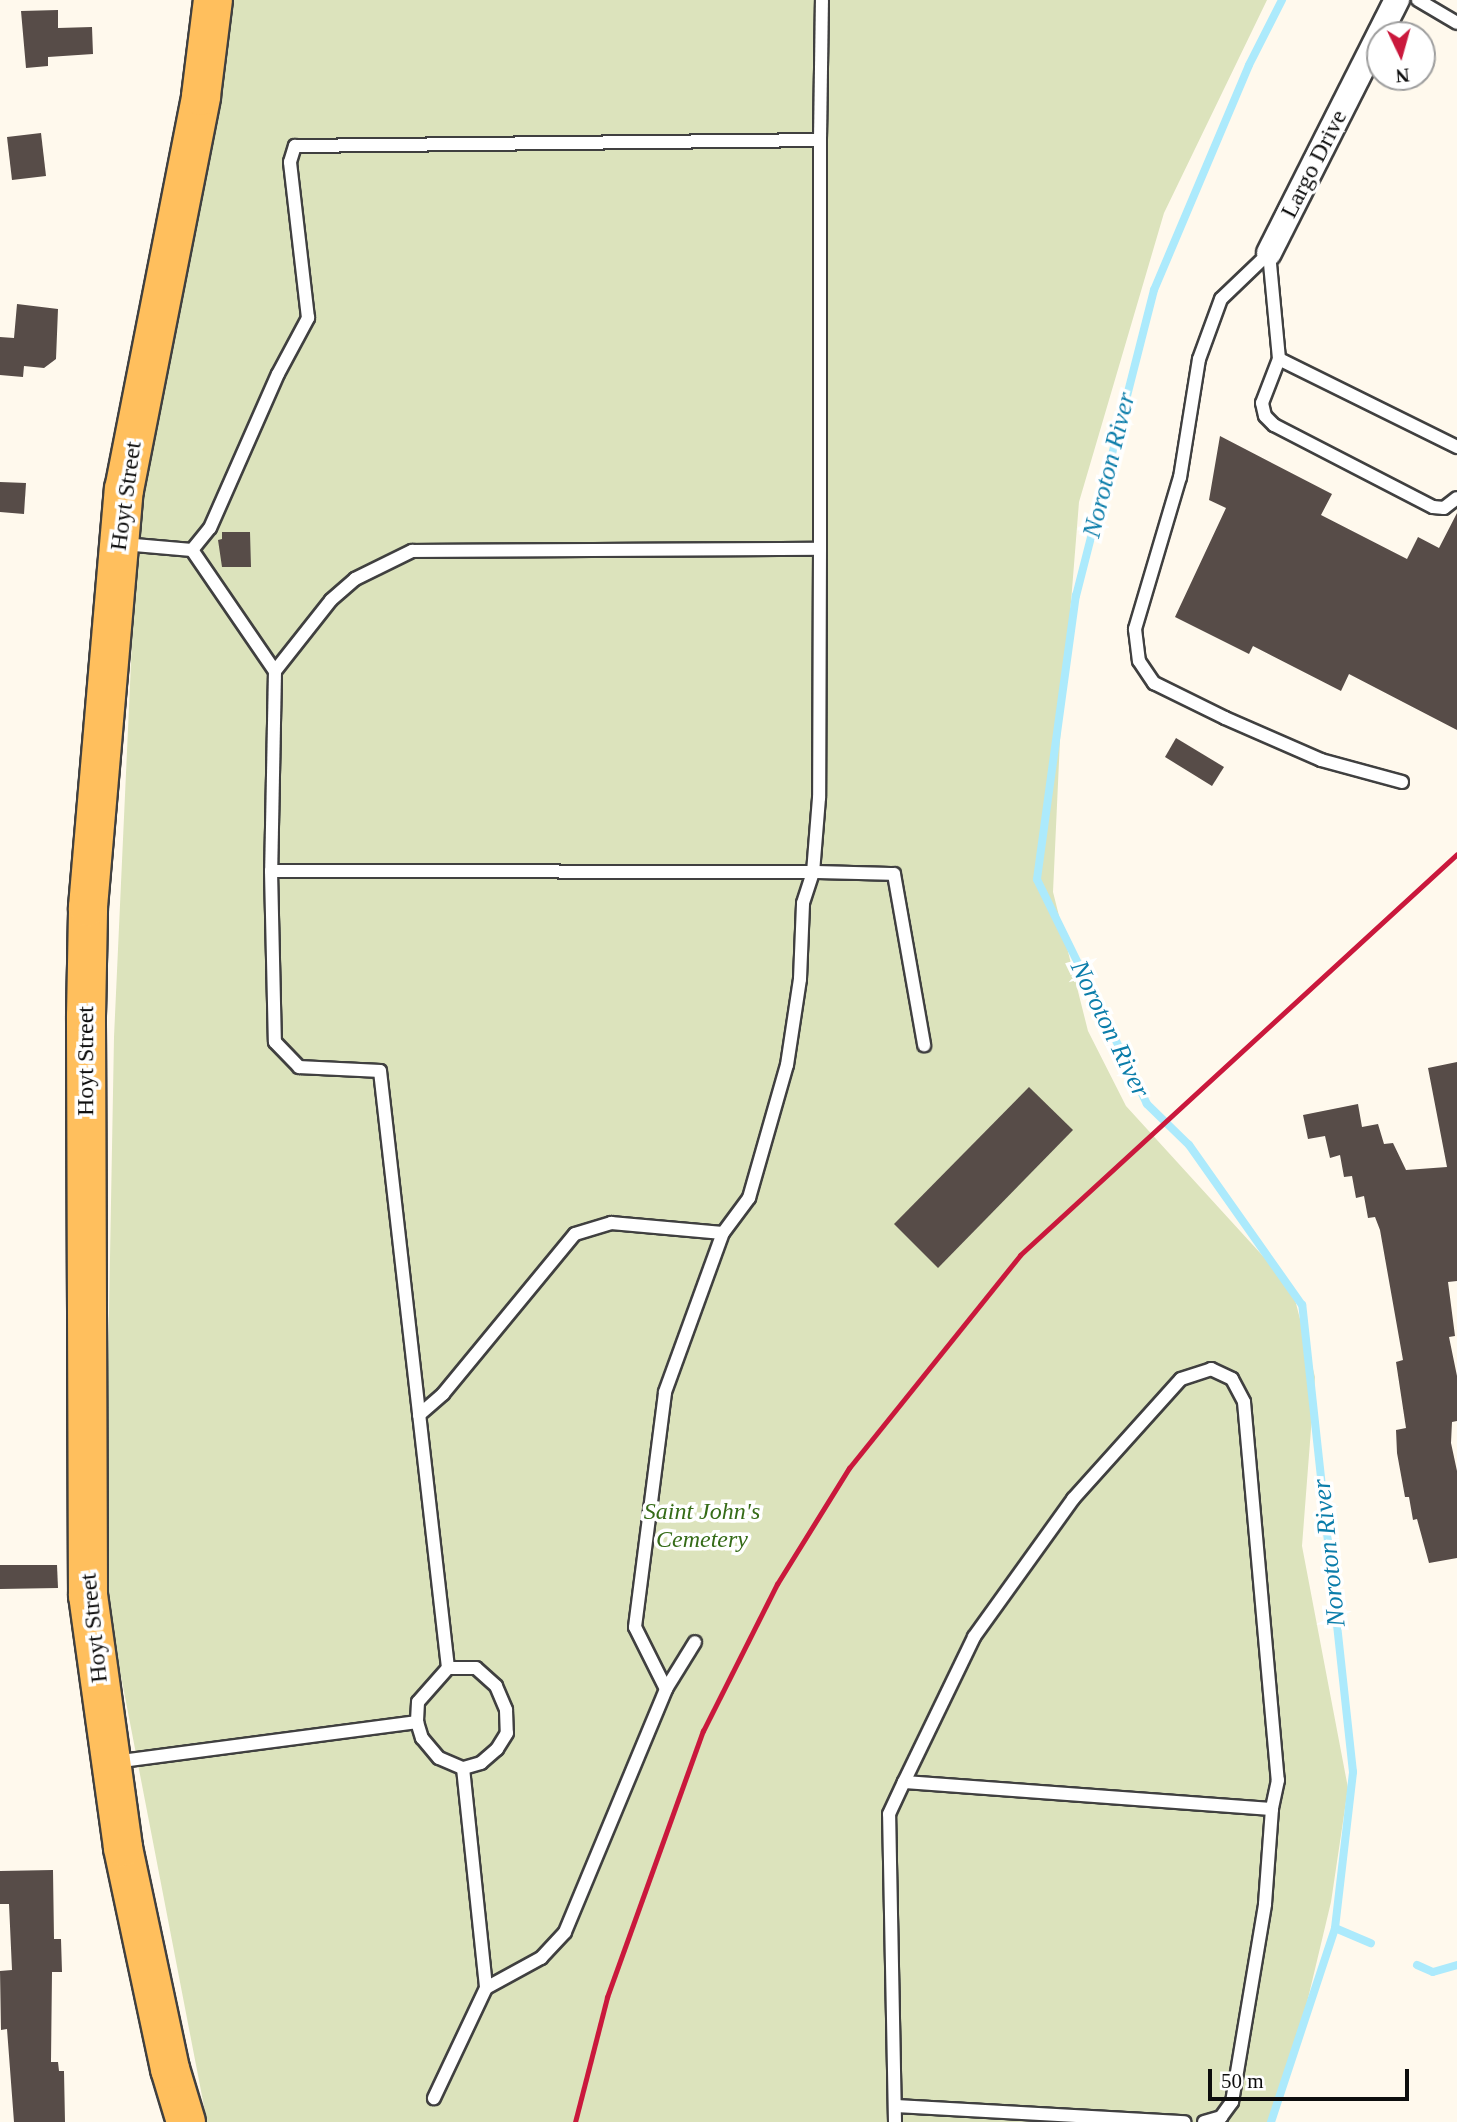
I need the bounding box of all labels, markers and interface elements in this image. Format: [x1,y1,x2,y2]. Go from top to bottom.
north arrow [1366,21,1436,91]
text: N [1395,64,1410,86]
street label: Largo Drive [1274,105,1354,223]
water label: Noroton River [1076,389,1142,541]
street label: Hoyt Street [104,440,148,552]
water label: Noroton River [1063,955,1157,1103]
street label: Hoyt Street [72,1006,100,1116]
water label: Noroton River [1306,1478,1352,1628]
park label: Saint John's Cemetery [644,1498,760,1554]
street label: Hoyt Street [74,1572,114,1684]
scale bar [1212,2056,1413,2100]
text: 50 m [1221,2069,1264,2093]

